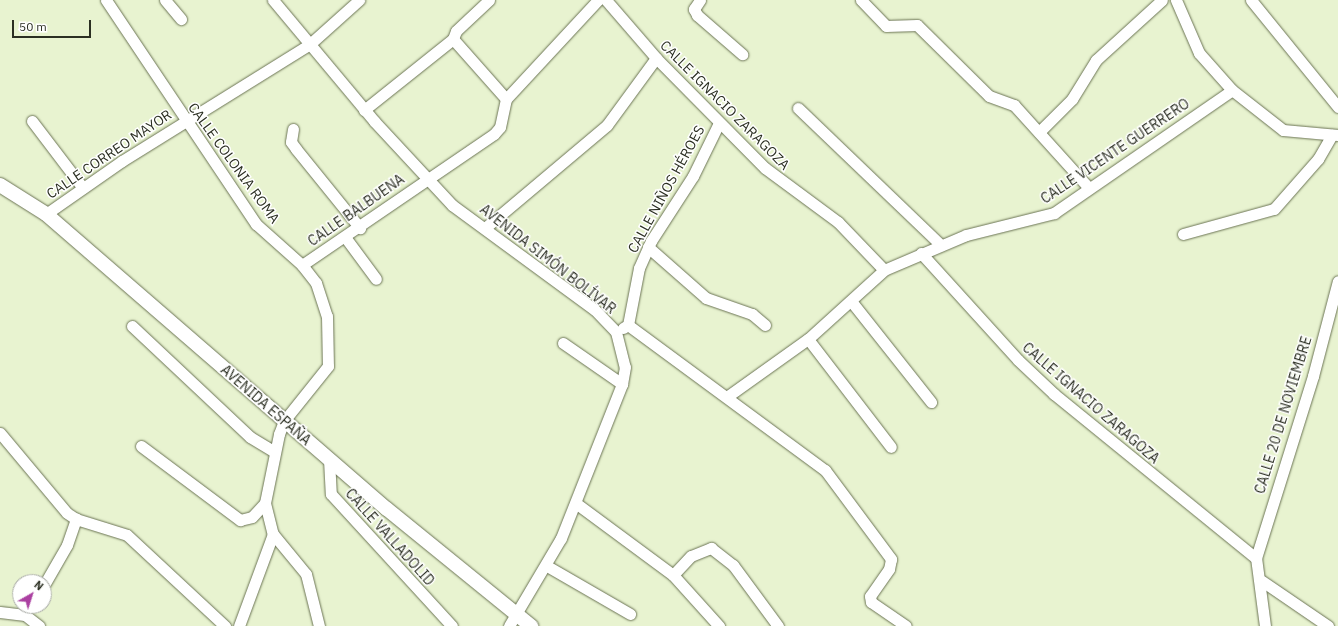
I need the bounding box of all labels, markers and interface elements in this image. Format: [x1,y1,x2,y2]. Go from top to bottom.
scale bar [14,12,93,38]
text: 50 m [19,19,47,34]
street label: CALLE IGNACIO ZARAGOZA [657,37,793,173]
street label: CALLE VICENTE GUERRERO [1037,95,1193,207]
street label: CALLE COLONIA ROMA [185,99,283,227]
street label: CALLE CORREO MAYOR [43,106,175,202]
street label: CALLE NIÑOS HÉROES [624,122,708,256]
street label: CALLE BALBUENA [305,170,407,250]
street label: AVENIDA SIMÓN BOLÍVAR [477,201,619,317]
street label: CALLE 20 DE NOVIEMBRE [1251,334,1315,496]
street label: CALLE IGNACIO ZARAGOZA [1019,339,1163,467]
street label: AVENIDA ESPAÑA [217,361,315,449]
street label: CALLE VALLADOLID [342,485,438,589]
north arrow [12,574,52,614]
text: N [31,578,46,593]

